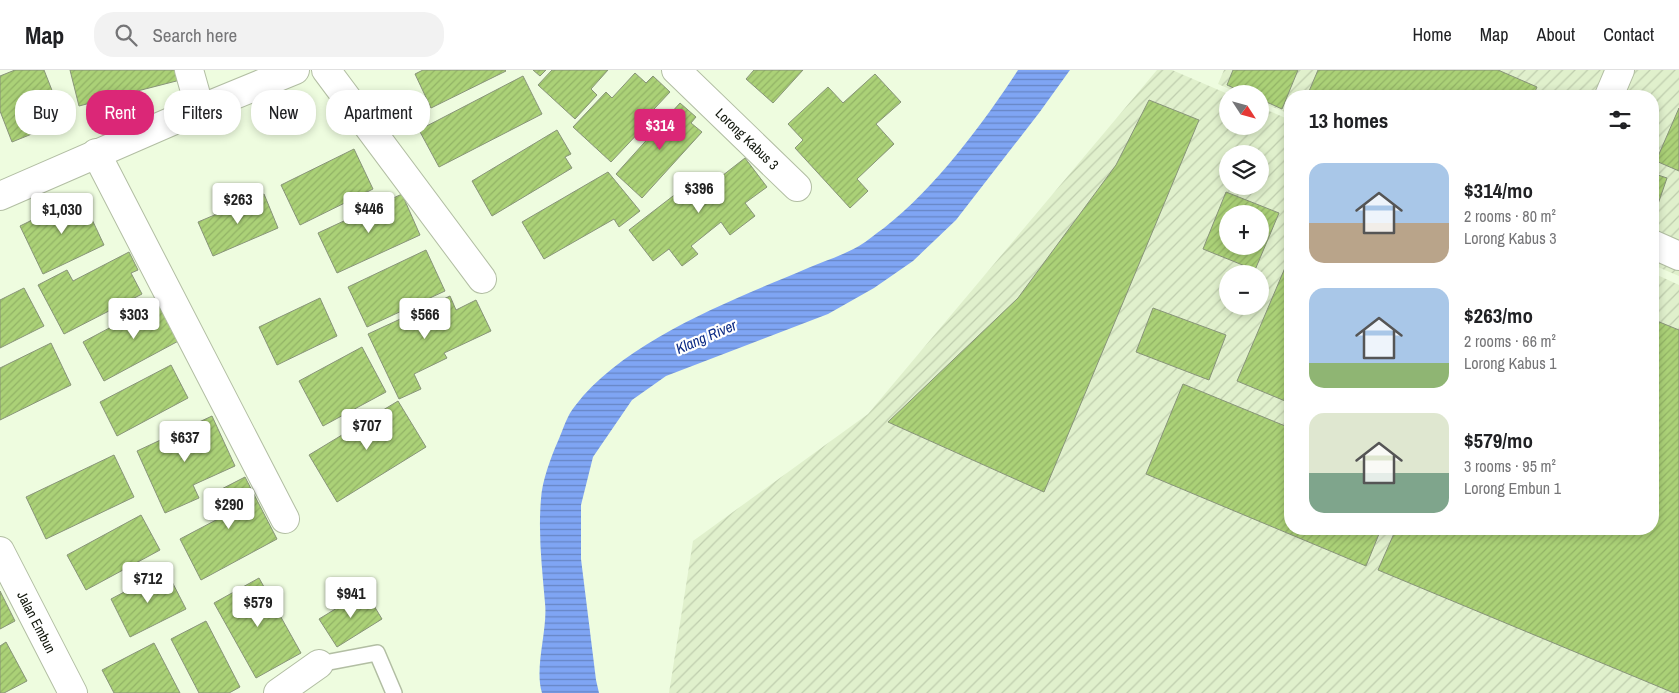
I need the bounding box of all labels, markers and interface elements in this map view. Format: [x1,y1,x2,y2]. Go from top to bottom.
search box [94,12,444,57]
text: Map [25,19,64,51]
icon: search [112,21,140,49]
text: Search here [152,22,237,48]
text: Home [1412,22,1452,47]
text: Map [1480,22,1509,47]
text: About [1537,22,1575,47]
text: Contact [1603,22,1654,47]
north arrow [1219,85,1269,135]
map controls [1219,85,1269,315]
chip: Buy [15,90,76,135]
chip: Rent [86,90,154,135]
chip: Filters [164,90,241,135]
chip: New [251,90,316,135]
chip: Apartment [326,90,430,135]
street label: Lorong Kabus 3 [712,104,783,173]
text: 13 homes [1309,106,1388,135]
icon: filters [1606,106,1634,134]
pin: $314 [630,108,690,151]
text: $314 [645,114,675,136]
button: layers [1219,145,1269,195]
pin: $396 [669,172,729,214]
text: $314/mo [1464,176,1533,205]
text: $396 [684,177,714,199]
pin: $263 [208,182,268,225]
icon: home [1349,183,1409,243]
text: $263 [223,188,253,210]
pin: $446 [339,191,399,234]
pin: $1,030 [21,192,103,235]
text: $446 [354,197,384,219]
text: $1,030 [42,198,82,220]
button: + [1219,205,1269,255]
text: 2 rooms · 80 m² [1464,205,1556,227]
text: Lorong Kabus 3 [1464,227,1557,249]
button: − [1219,265,1269,315]
pin: $303 [104,298,164,340]
pin: $566 [395,298,455,340]
text: $263/mo [1464,301,1533,330]
text: $303 [119,303,149,325]
text: $566 [410,303,440,325]
icon: home [1349,308,1409,368]
water label: Klang River [672,314,740,359]
text: 2 rooms · 66 m² [1464,330,1556,352]
text: Lorong Kabus 1 [1464,352,1557,374]
pin: $707 [337,408,397,451]
text: $707 [352,414,382,436]
pin: $637 [155,420,215,463]
text: $637 [170,426,200,448]
text: $579/mo [1464,426,1533,455]
icon: home [1349,433,1409,493]
text: 3 rooms · 95 m² [1464,455,1556,477]
text: Lorong Embun 1 [1464,477,1561,499]
pin: $290 [199,488,259,530]
text: $290 [214,493,244,515]
pin: $712 [118,562,178,604]
text: $712 [133,567,163,589]
pin: $941 [321,576,381,619]
text: $941 [336,582,366,604]
pin: $579 [228,586,288,628]
street label: Jalan Embun [13,588,60,656]
text: $579 [243,591,273,613]

